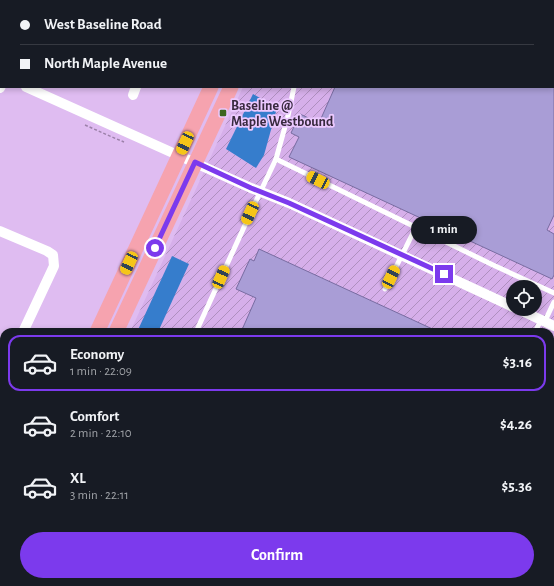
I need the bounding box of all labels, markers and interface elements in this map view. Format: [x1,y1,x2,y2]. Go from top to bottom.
text: West Baseline Road [44,17,162,32]
text: North Maple Avenue [44,56,167,71]
place label: Baseline @ Maple Westbound [231,99,334,129]
marker: Baseline @ Maple Westbound [218,108,228,118]
car [174,130,196,156]
car [305,169,331,191]
car [239,200,261,226]
callout: 1 min [411,216,477,244]
text: 1 min [430,223,458,236]
route start [146,239,164,257]
car [118,250,140,276]
car [211,264,231,290]
car [380,264,402,290]
route end [435,265,453,283]
map controls [506,280,542,316]
button: locate [506,280,542,316]
icon: car [22,345,58,381]
text: Economy [70,347,124,362]
text: $3.16 [503,355,532,370]
text: 1 min · 22:09 [70,365,132,378]
icon: car [22,407,58,443]
text: Comfort [70,409,119,424]
text: $4.26 [500,417,532,432]
text: 2 min · 22:10 [70,427,132,440]
icon: car [22,469,58,505]
text: XL [70,471,86,486]
text: $5.36 [502,479,532,494]
text: 3 min · 22:11 [70,489,129,502]
button: Confirm [20,532,534,578]

